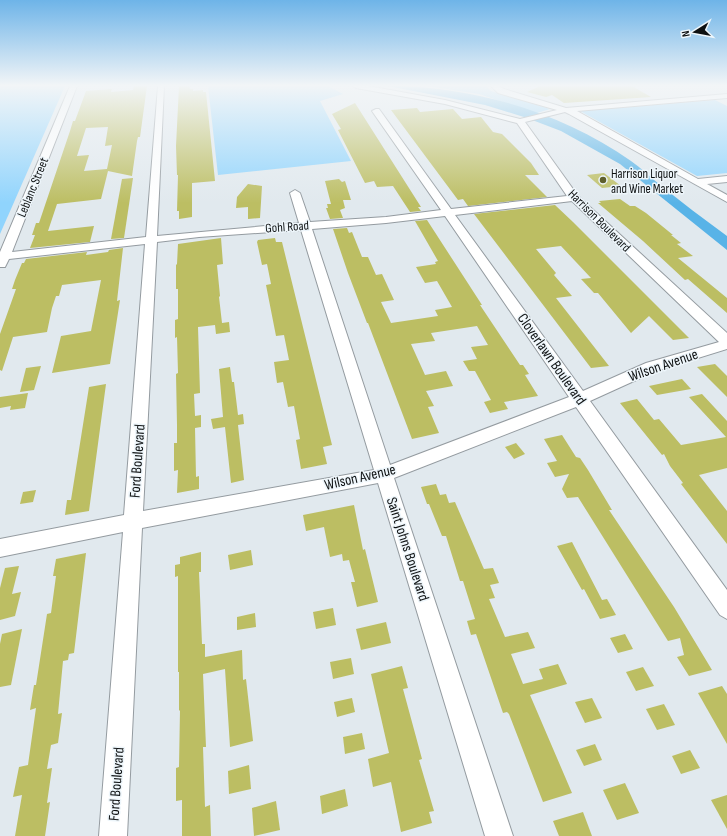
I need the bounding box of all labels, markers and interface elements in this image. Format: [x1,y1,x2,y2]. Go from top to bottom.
north arrow [675,12,715,52]
text: N [679,30,693,38]
street label: Leblanc Street [14,155,52,220]
place label: Harrison Liquor and Wine Market [611,166,683,197]
marker: Harrison Liquor and Wine Market [598,175,608,185]
street label: Harrison Boulevard [565,186,634,255]
street label: Gohl Road [265,217,309,236]
street label: Cloverlawn Boulevard [513,310,590,409]
street label: Wilson Avenue [626,345,701,386]
street label: Ford Boulevard [125,423,150,499]
street label: Wilson Avenue [323,460,398,495]
street label: Saint Johns Boulevard [382,495,433,603]
street label: Ford Boulevard [104,746,129,822]

